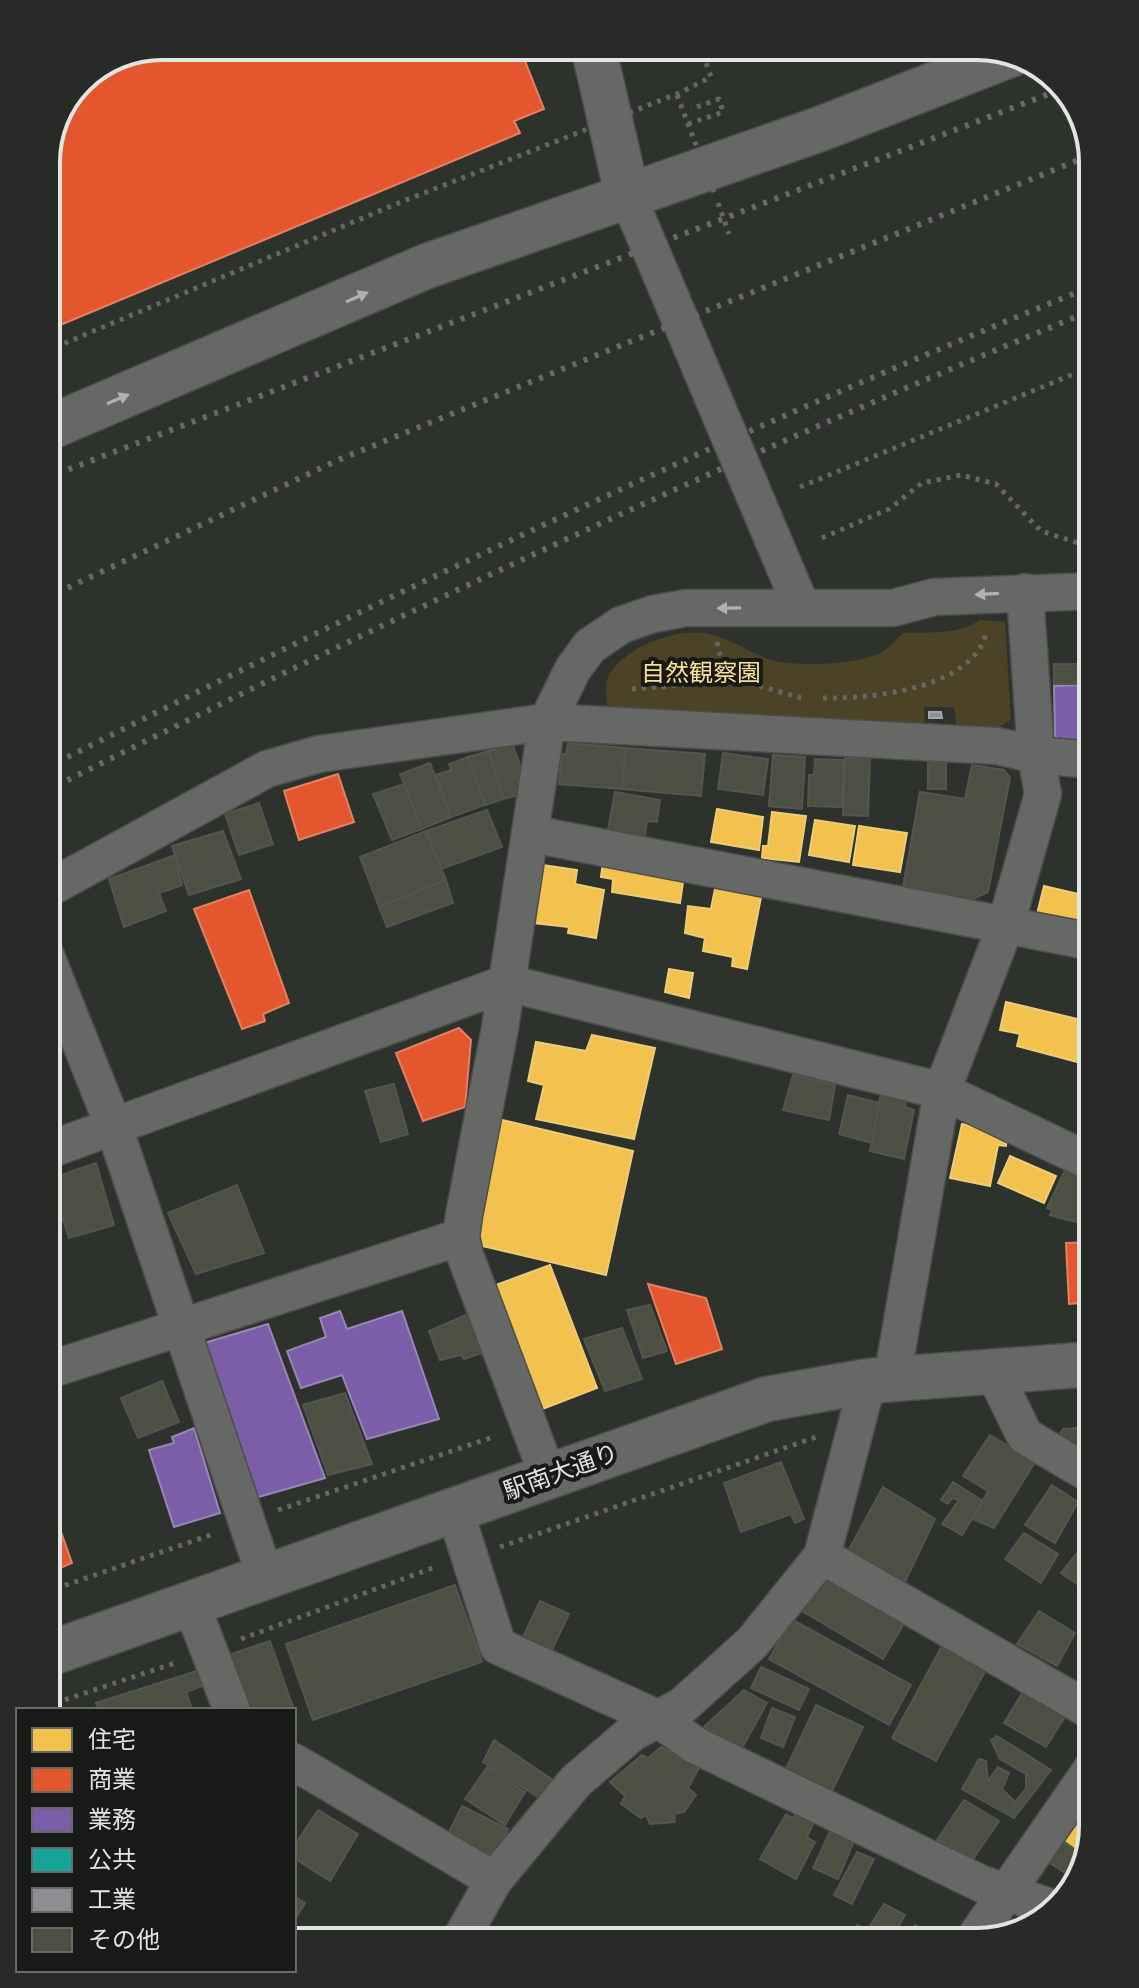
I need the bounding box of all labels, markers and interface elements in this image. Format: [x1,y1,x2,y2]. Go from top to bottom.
one-way arrow [346,291,369,304]
one-way arrow [106,392,130,405]
one-way arrow [974,588,999,601]
one-way arrow [716,601,741,614]
park label: 自然観察園 [641,657,761,686]
street label: 駅南大通り [499,1436,622,1505]
legend [16,1708,296,1972]
text: 住宅 [88,1724,136,1753]
text: 商業 [88,1764,136,1793]
text: 業務 [88,1804,136,1833]
text: 公共 [88,1844,136,1873]
text: 工業 [88,1884,136,1913]
text: その他 [88,1924,160,1953]

